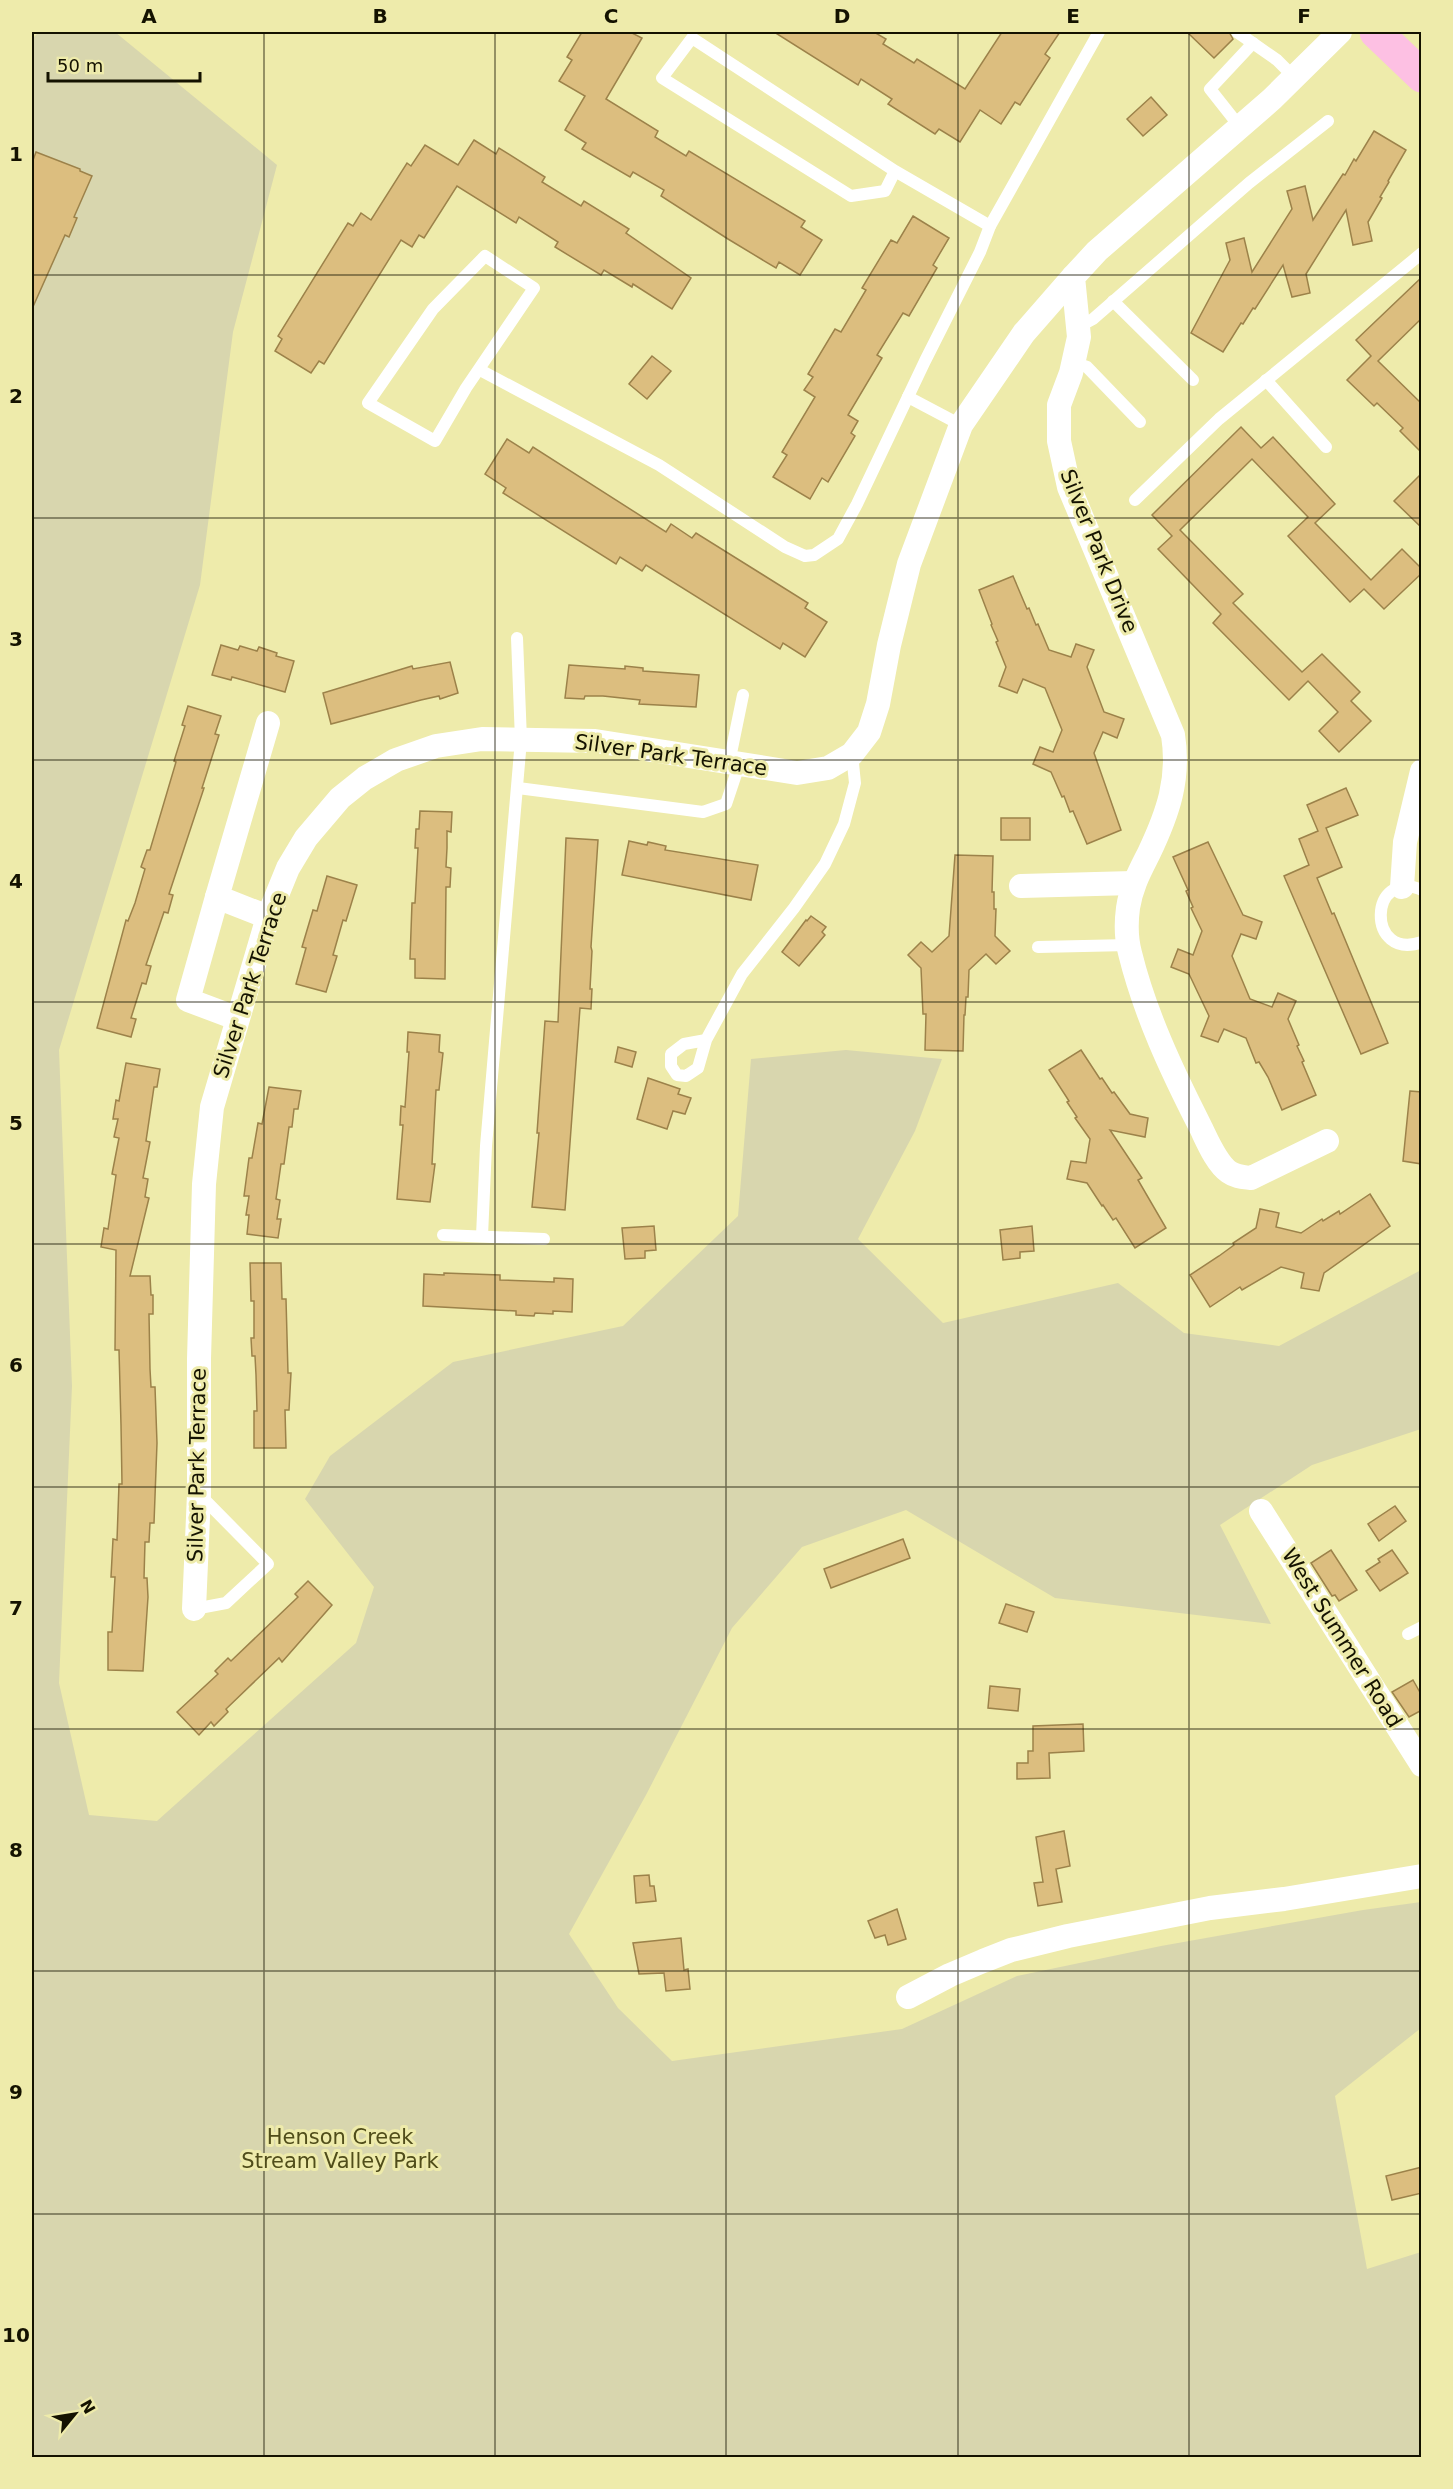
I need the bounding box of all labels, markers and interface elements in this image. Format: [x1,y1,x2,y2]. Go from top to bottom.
text: A [141,4,157,28]
text: B [372,4,388,28]
text: C [604,4,618,28]
text: D [834,4,850,28]
text: E [1066,4,1080,28]
text: F [1297,4,1311,28]
scale bar [48,45,200,83]
text: 50 m [57,55,103,76]
text: 1 [9,142,23,166]
text: 2 [9,384,23,408]
street label: Silver Park Drive [1055,466,1143,636]
text: 3 [9,627,23,651]
street label: Silver Park Terrace [573,730,769,780]
text: 4 [9,869,23,893]
street label: Silver Park Terrace [209,889,291,1081]
text: 5 [9,1111,23,1135]
text: 6 [9,1353,23,1377]
street label: Silver Park Terrace [183,1368,211,1562]
street label: West Summer Road [1277,1544,1407,1732]
text: 7 [9,1596,23,1620]
text: 8 [9,1838,23,1862]
text: 9 [9,2080,23,2104]
park label: Henson Creek Stream Valley Park [241,2125,440,2173]
text: 10 [2,2323,30,2347]
north arrow [45,2384,105,2444]
text: N [76,2396,99,2417]

